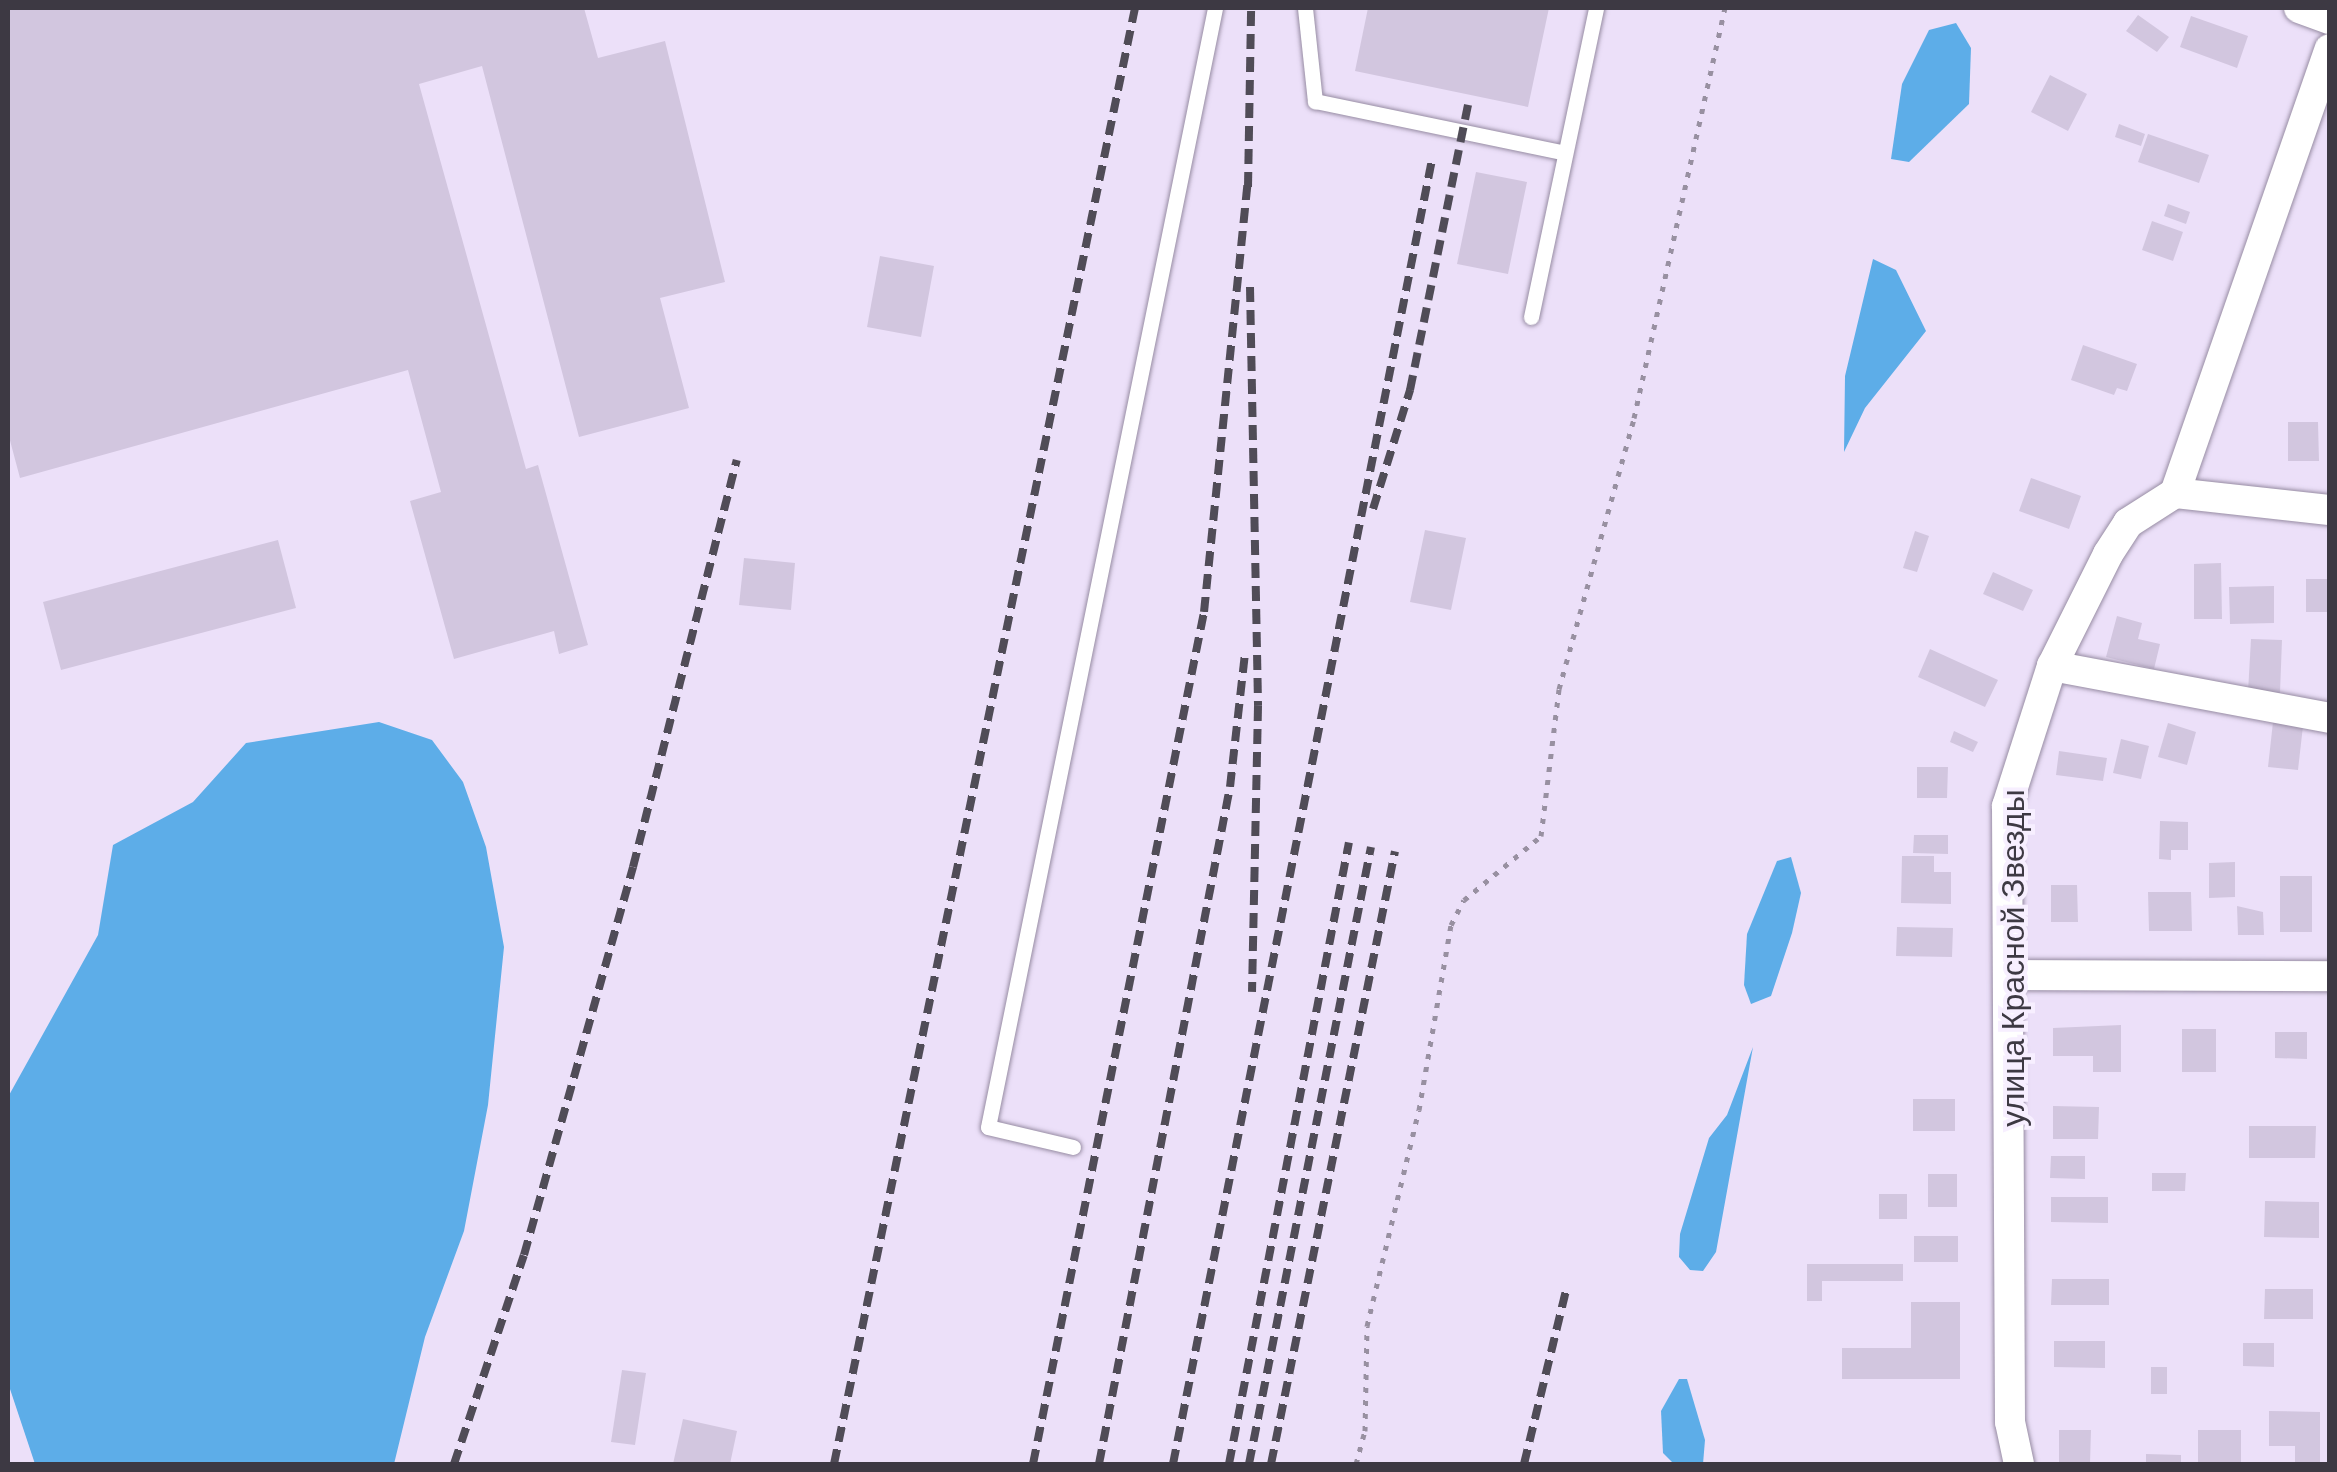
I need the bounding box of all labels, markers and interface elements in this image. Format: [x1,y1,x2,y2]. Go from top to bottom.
street label: улица Красной Звезды [1994,789,2032,1127]

